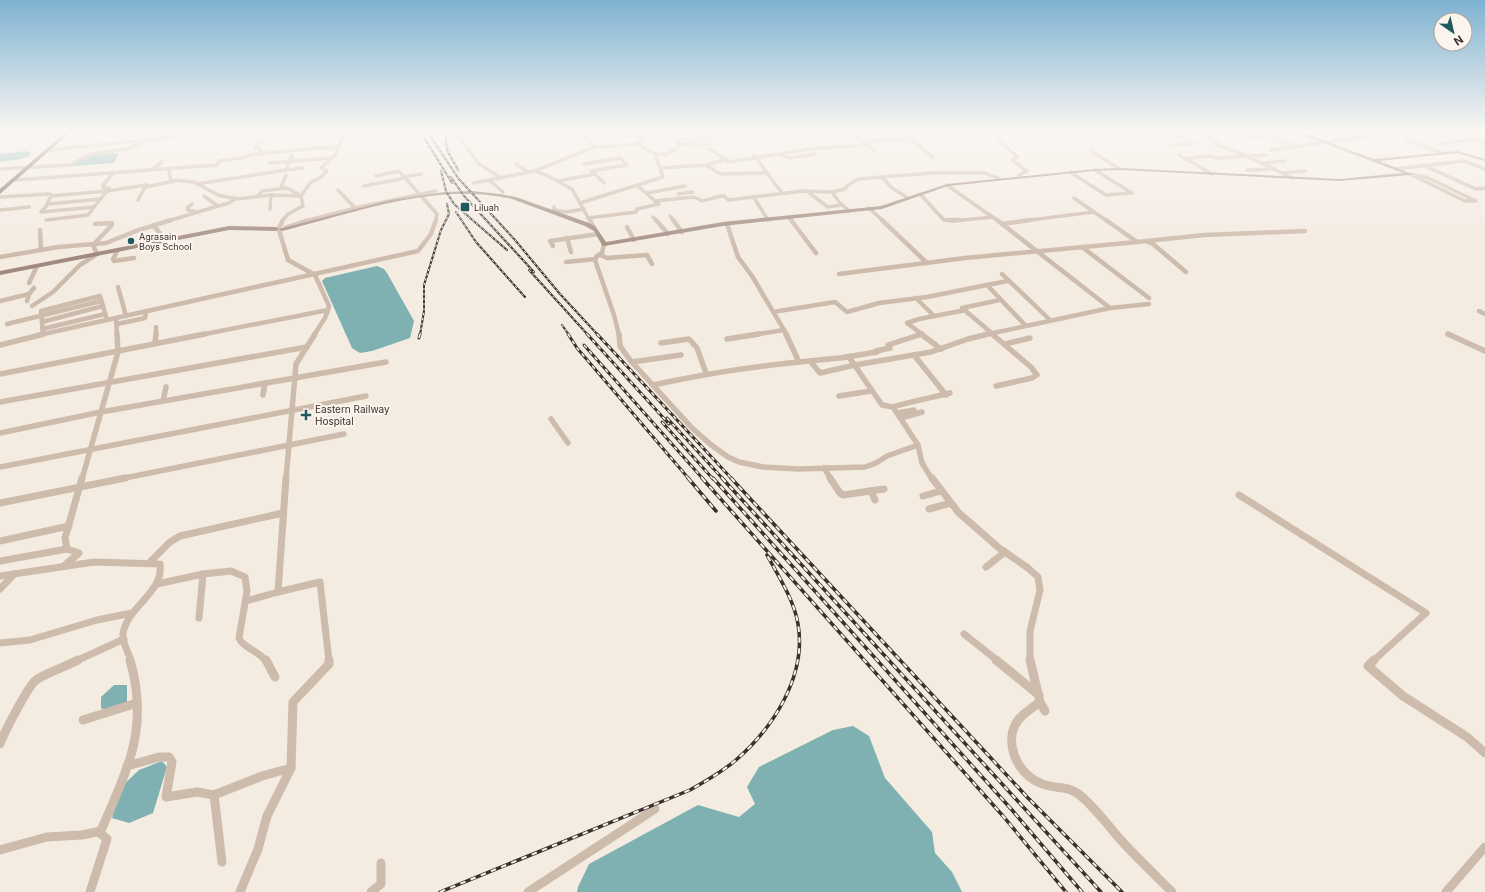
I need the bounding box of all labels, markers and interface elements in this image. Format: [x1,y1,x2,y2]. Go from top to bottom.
north arrow [1433,12,1473,52]
text: N [1451,32,1466,48]
marker: Liluah [459,201,471,213]
place label: Liluah [474,202,499,213]
place label: Agrasain Boys School [139,231,192,252]
marker: Agrasain Boys School [126,236,136,246]
place label: Eastern Railway Hospital [315,403,390,427]
marker: Eastern Railway Hospital [300,409,312,421]

